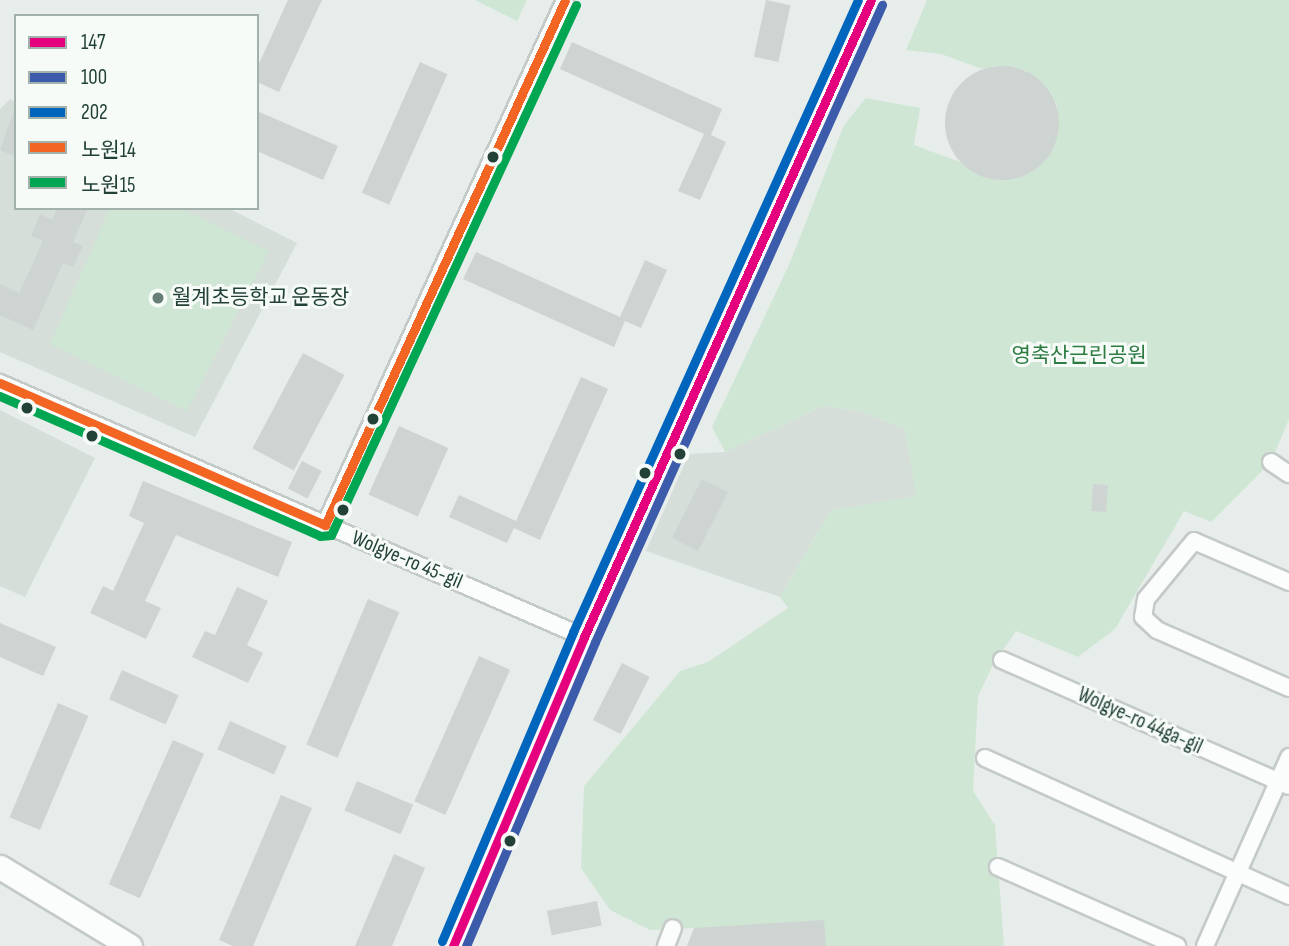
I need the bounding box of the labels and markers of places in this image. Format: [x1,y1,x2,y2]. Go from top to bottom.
unlabelled marker [486,150,500,164]
place label: 월계초등학교 운동장 [172,285,349,311]
marker: 월계초등학교 운동장 [150,290,166,306]
unlabelled marker [20,401,34,415]
unlabelled marker [366,412,380,426]
unlabelled marker [85,429,99,443]
unlabelled marker [673,447,687,461]
unlabelled marker [638,466,652,480]
unlabelled marker [336,503,350,517]
unlabelled marker [503,834,517,848]

